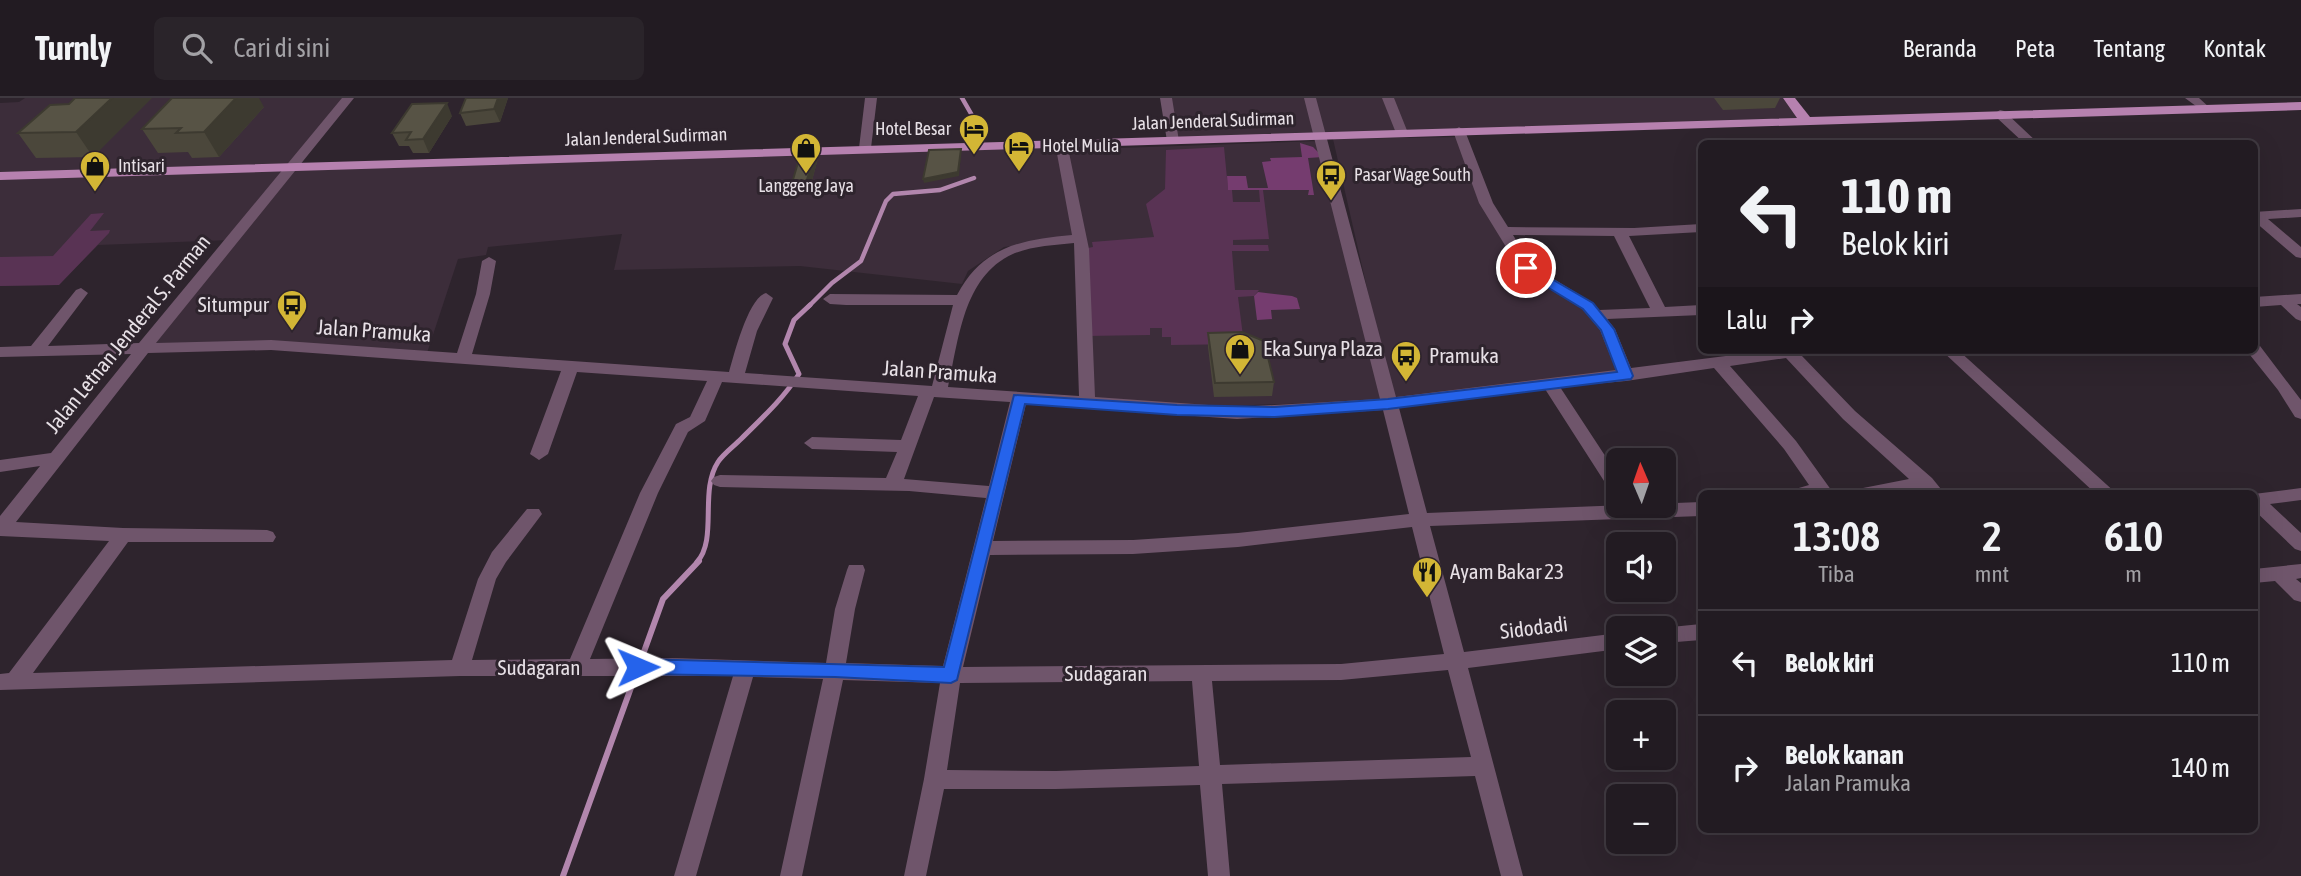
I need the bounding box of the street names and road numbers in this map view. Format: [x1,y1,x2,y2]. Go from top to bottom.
street label: Jalan Jenderal Sudirman [1131,107,1295,134]
street label: Jalan Jenderal Sudirman [564,123,728,150]
street label: Jalan Letnan Jenderal S. Parman [40,230,215,437]
street label: Jalan Pramuka [316,314,432,346]
street label: Jalan Pramuka [882,355,998,387]
street label: Sidodadi [1499,611,1569,643]
street label: Sudagaran [498,655,580,679]
street label: Sudagaran [1065,661,1147,685]

